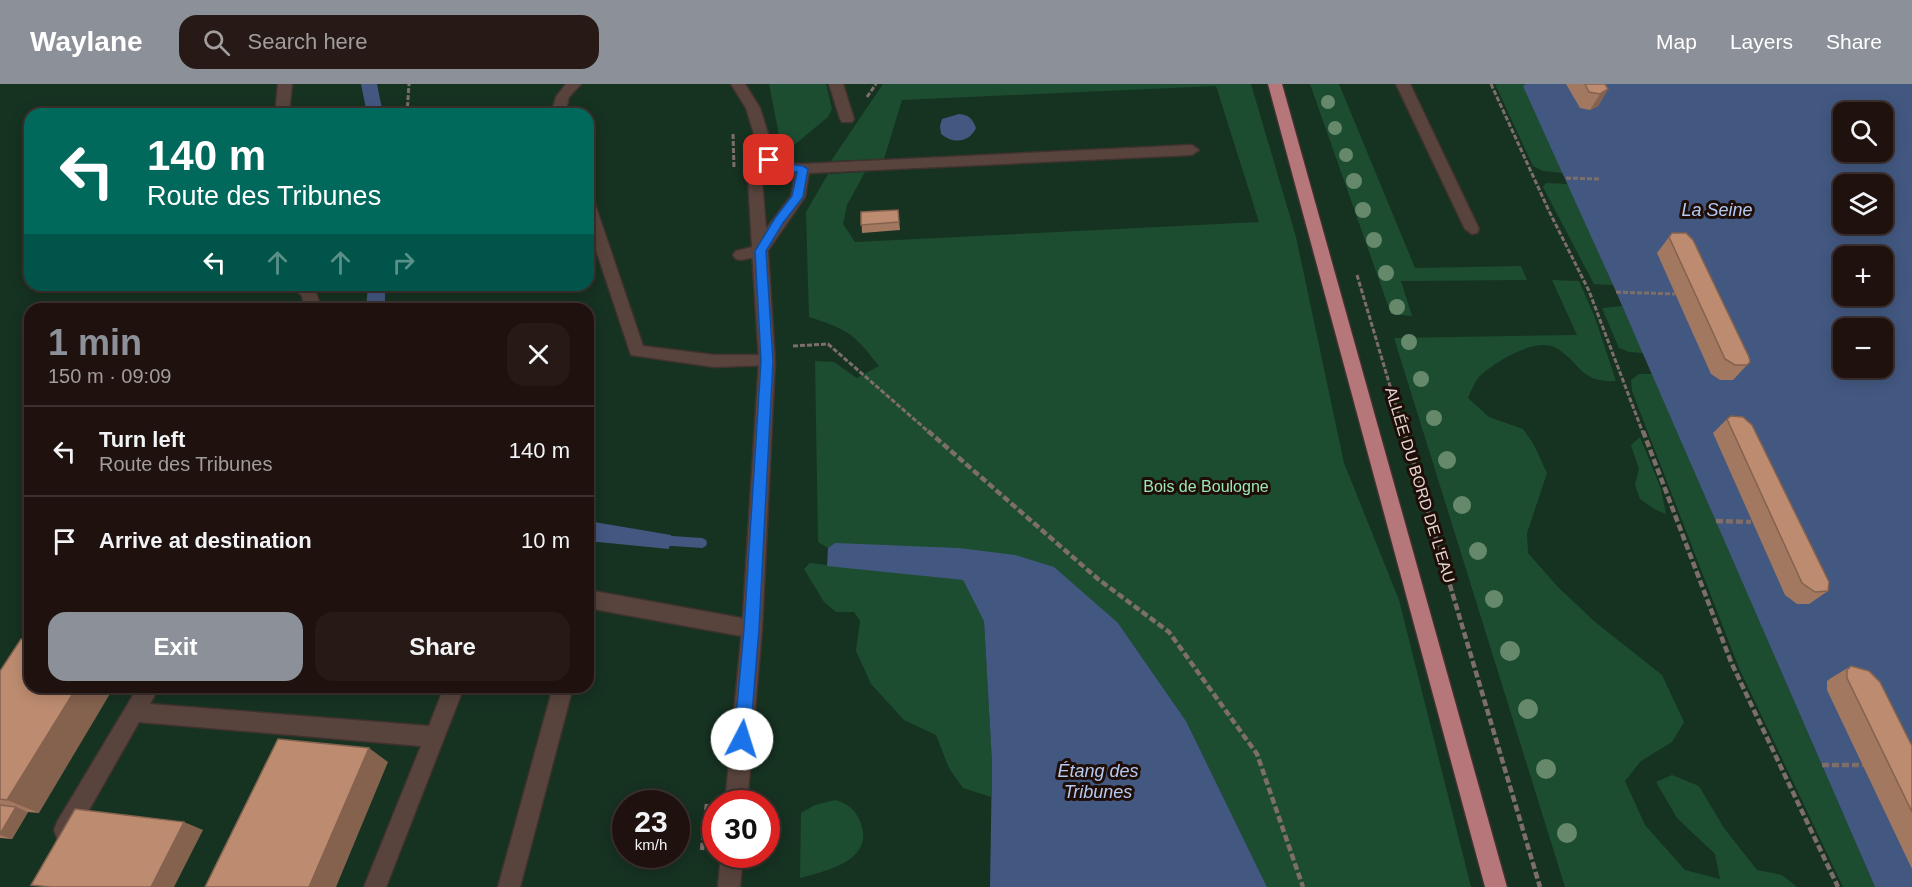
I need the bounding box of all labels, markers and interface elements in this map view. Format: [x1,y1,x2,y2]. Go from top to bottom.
search box [179,15,599,69]
text: Waylane [30,26,143,57]
icon: search [200,26,233,59]
text: Search here [248,29,367,54]
text: Map [1656,30,1697,53]
text: Layers [1730,30,1793,53]
text: Share [1826,30,1882,53]
map controls [1833,102,1893,378]
button: search [1833,102,1893,162]
icon: left [48,132,126,210]
text: 140 m [147,132,266,179]
pin [743,134,794,185]
icon: arrive [752,143,785,176]
button: layers [1833,174,1893,234]
text: Route des Tribunes [147,181,381,211]
water label: La Seine [1681,200,1753,220]
icon: left [198,246,231,279]
icon: ahead [261,246,294,279]
icon: ahead [324,246,357,279]
icon: right [387,246,420,279]
button: + [1833,246,1893,306]
button: − [1833,318,1893,378]
text: 1 min [48,322,142,363]
button: close [507,323,570,386]
text: 150 m · 09:09 [48,365,171,387]
street label: ALLÉE DU BORD DE L'EAU [1382,385,1459,585]
text: Turn left [99,427,185,452]
icon: left [48,435,81,468]
text: 140 m [509,438,570,463]
text: Route des Tribunes [99,453,272,475]
park label: Bois de Boulogne [1143,478,1269,495]
icon: arrive [48,525,81,558]
text: Arrive at destination [99,528,312,553]
text: 10 m [521,528,570,553]
button: Exit [48,612,303,681]
button: Share [315,612,570,681]
position arrow [710,707,774,771]
water label: Étang des Tribunes [1057,761,1139,802]
speed limit sign: 30 [702,790,780,868]
text: 23 [634,805,668,838]
text: km/h [635,836,667,853]

